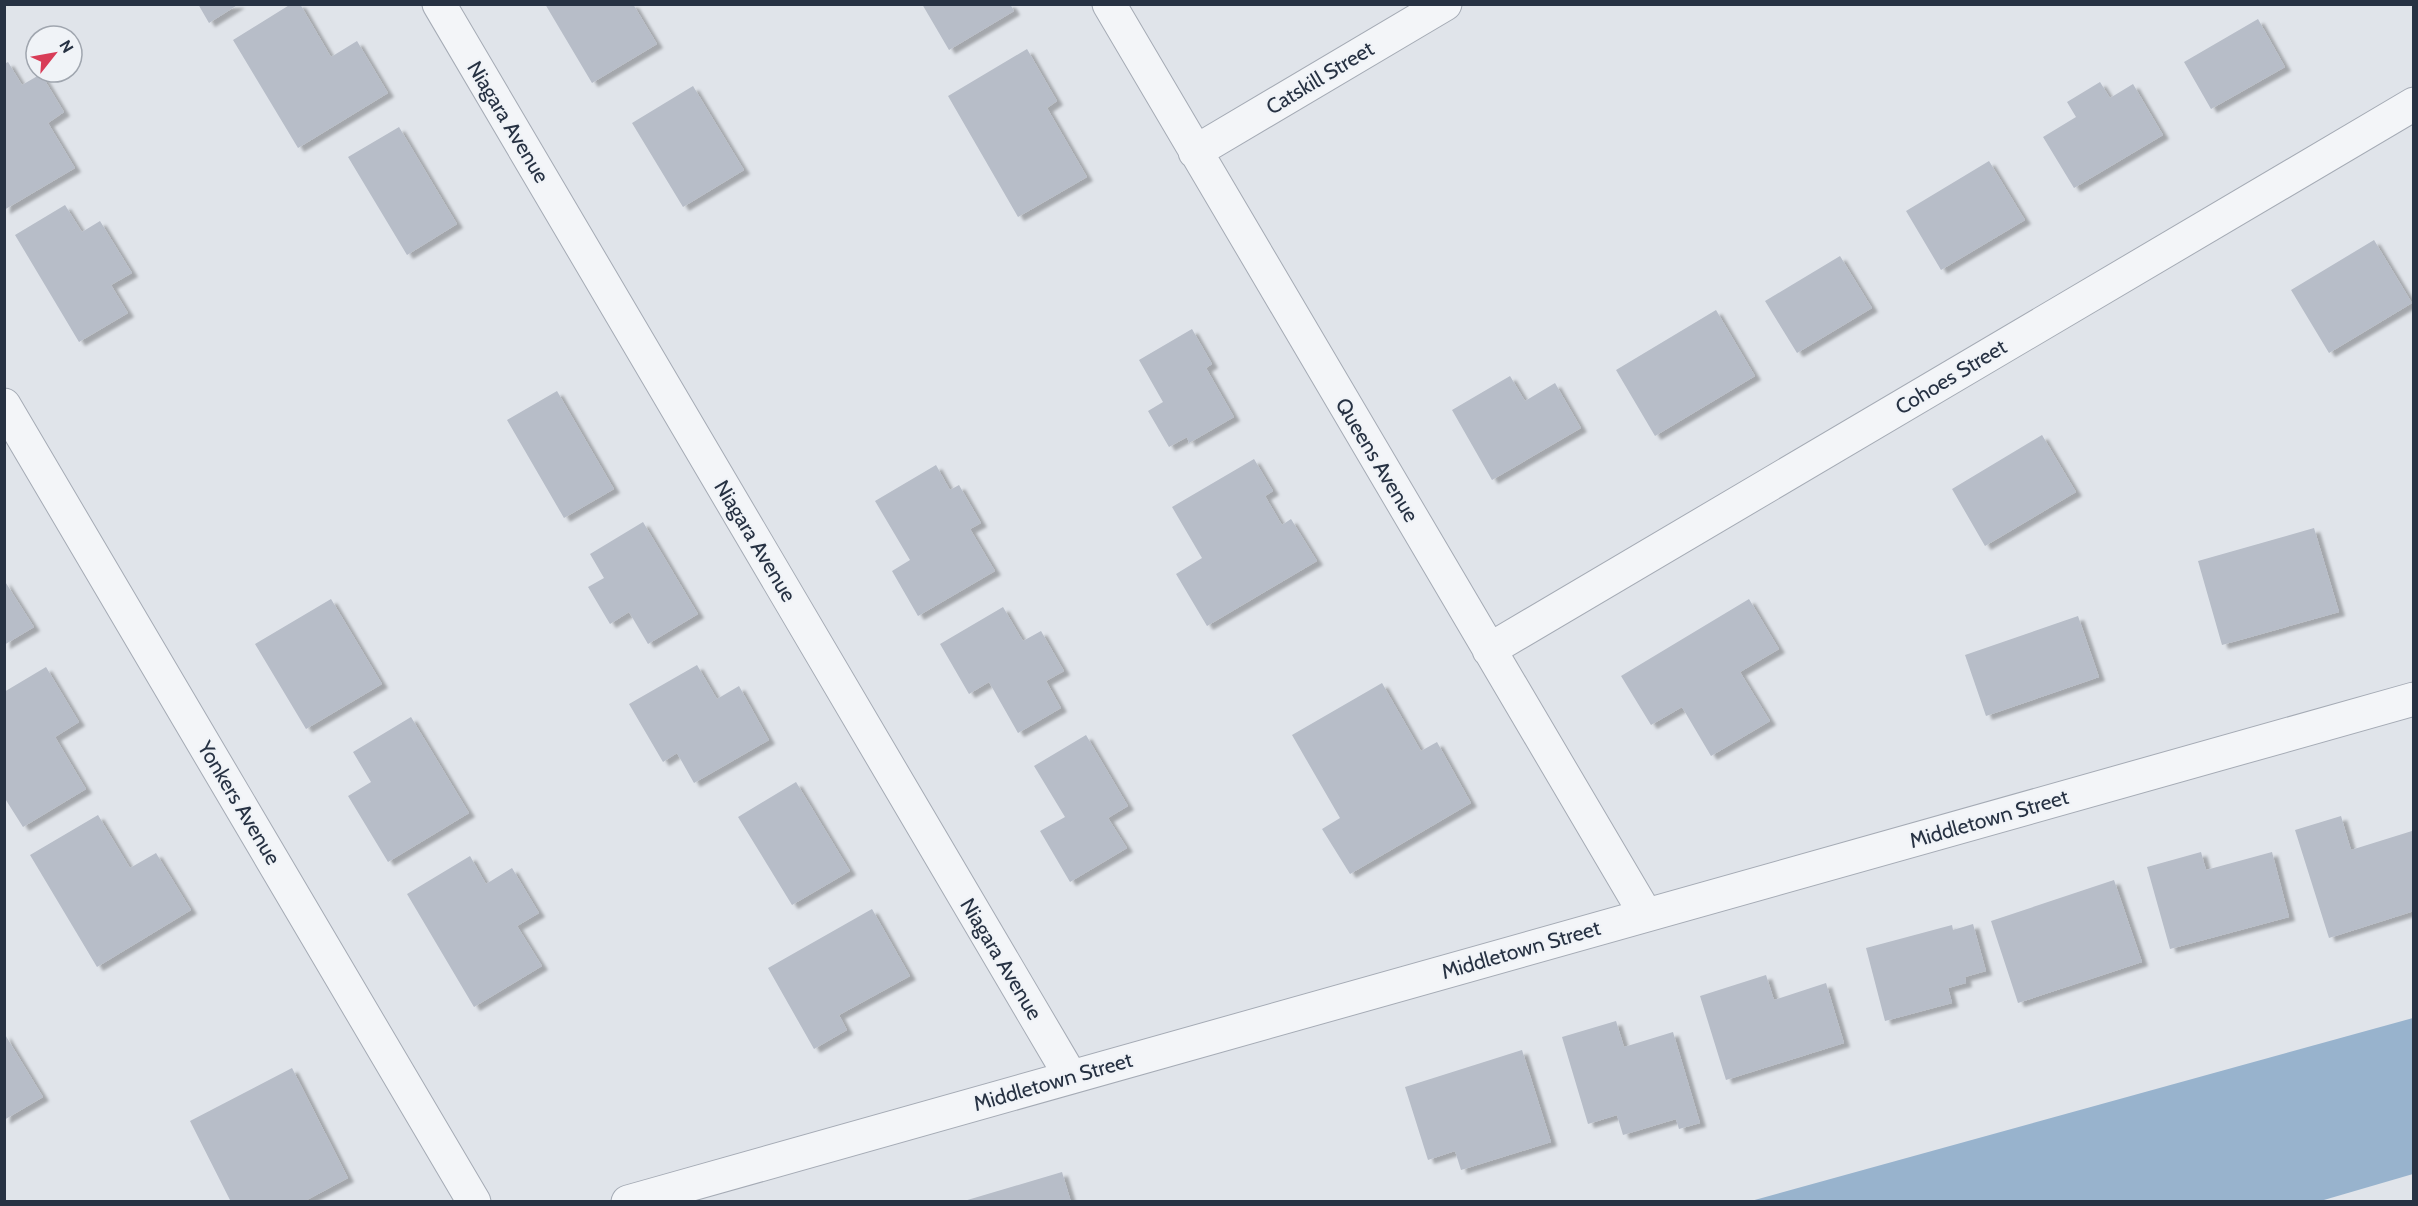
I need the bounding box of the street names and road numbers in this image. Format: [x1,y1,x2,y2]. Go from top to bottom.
street label: Catskill Street [1261,36,1378,119]
street label: Niagara Avenue [462,56,555,187]
street label: Cohoes Street [1891,334,2011,420]
street label: Queens Avenue [1331,393,1424,527]
street label: Niagara Avenue [709,475,802,606]
street label: Yonkers Avenue [192,736,286,869]
street label: Middletown Street [1906,784,2071,853]
street label: Niagara Avenue [955,893,1048,1024]
street label: Middletown Street [1438,915,1603,984]
street label: Middletown Street [970,1047,1135,1116]

